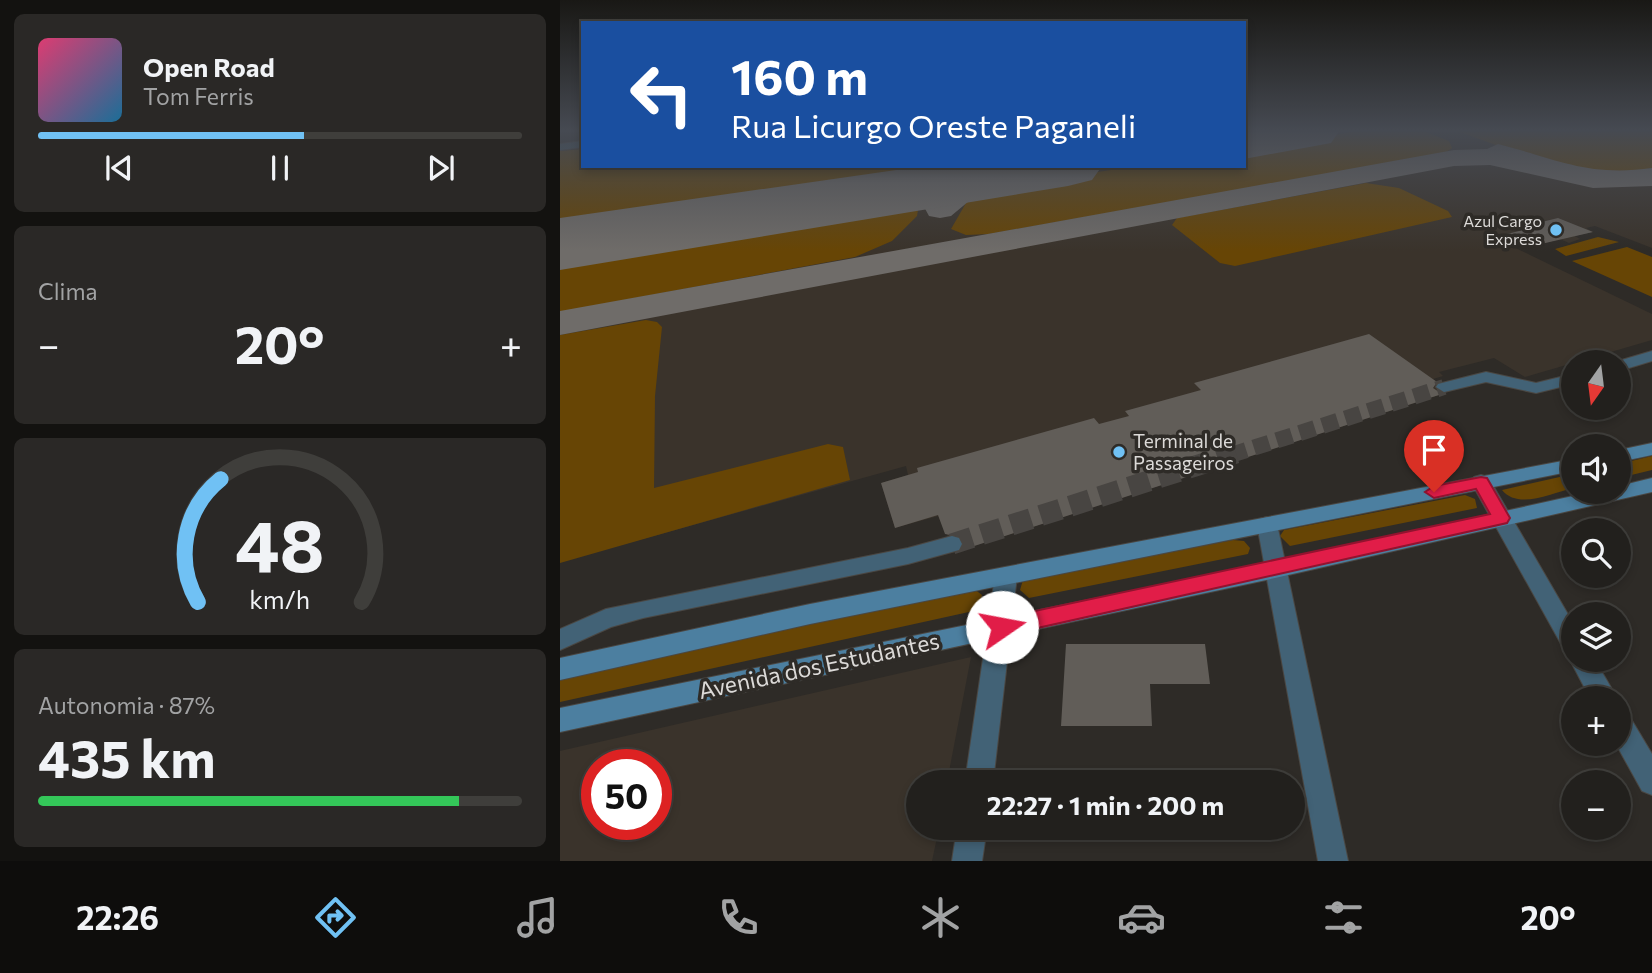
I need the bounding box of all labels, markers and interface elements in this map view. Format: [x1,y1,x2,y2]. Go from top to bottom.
text: 160 m [731,45,868,105]
icon: left [616,49,707,140]
text: Open Road [143,51,275,82]
text: Tom Ferris [143,82,254,110]
text: Rua Licurgo Oreste Paganeli [731,105,1136,145]
icon: previous [100,149,138,187]
icon: pause [261,149,299,187]
icon: next [422,149,460,187]
place label: Azul Cargo Express [1463,211,1542,248]
marker: Azul Cargo Express [1548,222,1564,238]
text: Clima [38,277,98,305]
text: 20° [235,311,325,375]
text: − [38,320,60,367]
text: + [500,320,522,367]
north arrow [1561,350,1631,420]
map controls [1561,350,1631,840]
pin [1404,420,1464,492]
place label: Terminal de Passageiros [1133,429,1234,474]
icon: arrive [1415,431,1453,469]
button: sound [1561,434,1631,504]
marker: Terminal de Passageiros [1111,444,1127,460]
text: 48 [235,499,325,588]
button: search [1561,518,1631,588]
text: km/h [250,584,310,614]
position arrow [965,590,1039,664]
button: layers [1561,602,1631,672]
street label: Avenida dos Estudantes [696,626,942,704]
button: + [1561,686,1631,756]
text: Autonomia · 87% [38,691,215,719]
text: 435 km [38,725,216,789]
speed limit sign: 50 [581,749,672,840]
button: − [1561,770,1631,840]
text: 22:27 · 1 min · 200 m [987,789,1224,820]
icon: directions [311,893,360,942]
icon: music [513,893,562,942]
icon: phone [714,893,763,942]
icon: climate [916,893,965,942]
icon: car [1117,893,1166,942]
icon: filters [1319,893,1368,942]
text: 22:26 [76,897,159,937]
text: 20° [1520,897,1576,937]

